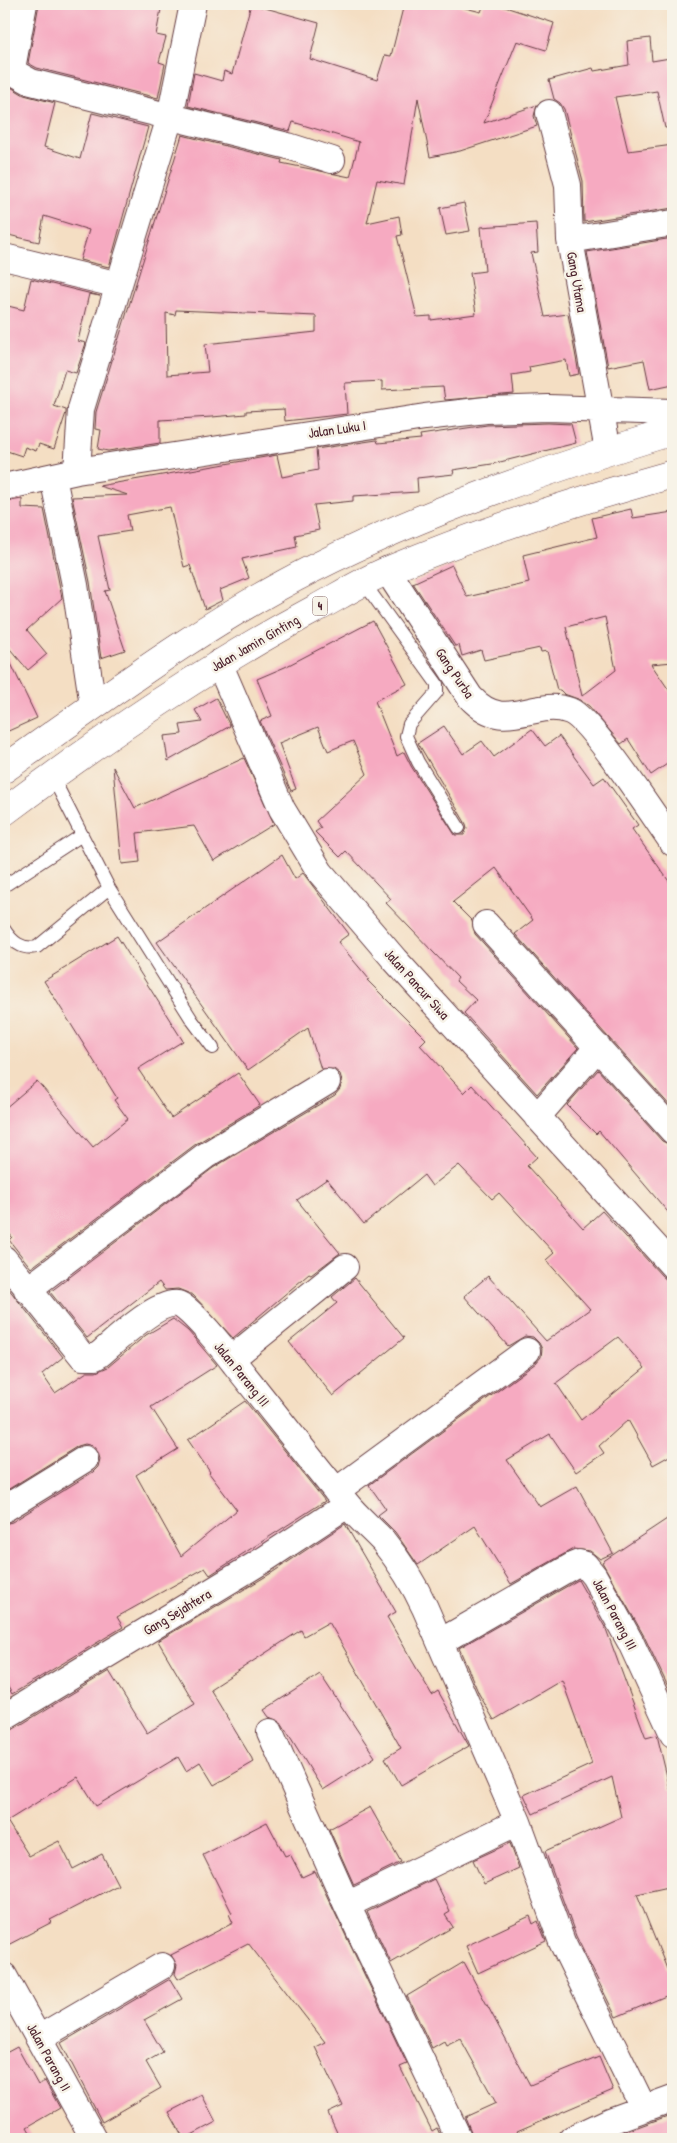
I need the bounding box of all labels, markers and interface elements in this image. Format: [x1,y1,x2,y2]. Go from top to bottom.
street label: Gang Utama [562,250,592,314]
street label: Jalan Luku I [307,415,367,442]
road number: 4 [312,596,328,616]
street label: Jalan Jamin Ginting [207,610,303,676]
street label: Gang Purba [431,644,480,703]
street label: Jalan Pancur Siwa [380,944,455,1024]
street label: Jalan Parang III [210,1337,274,1411]
street label: Jalan Parang III [588,1575,642,1653]
street label: Gang Sejahtera [139,1584,215,1640]
street label: Jalan Parang II [22,2019,76,2095]

